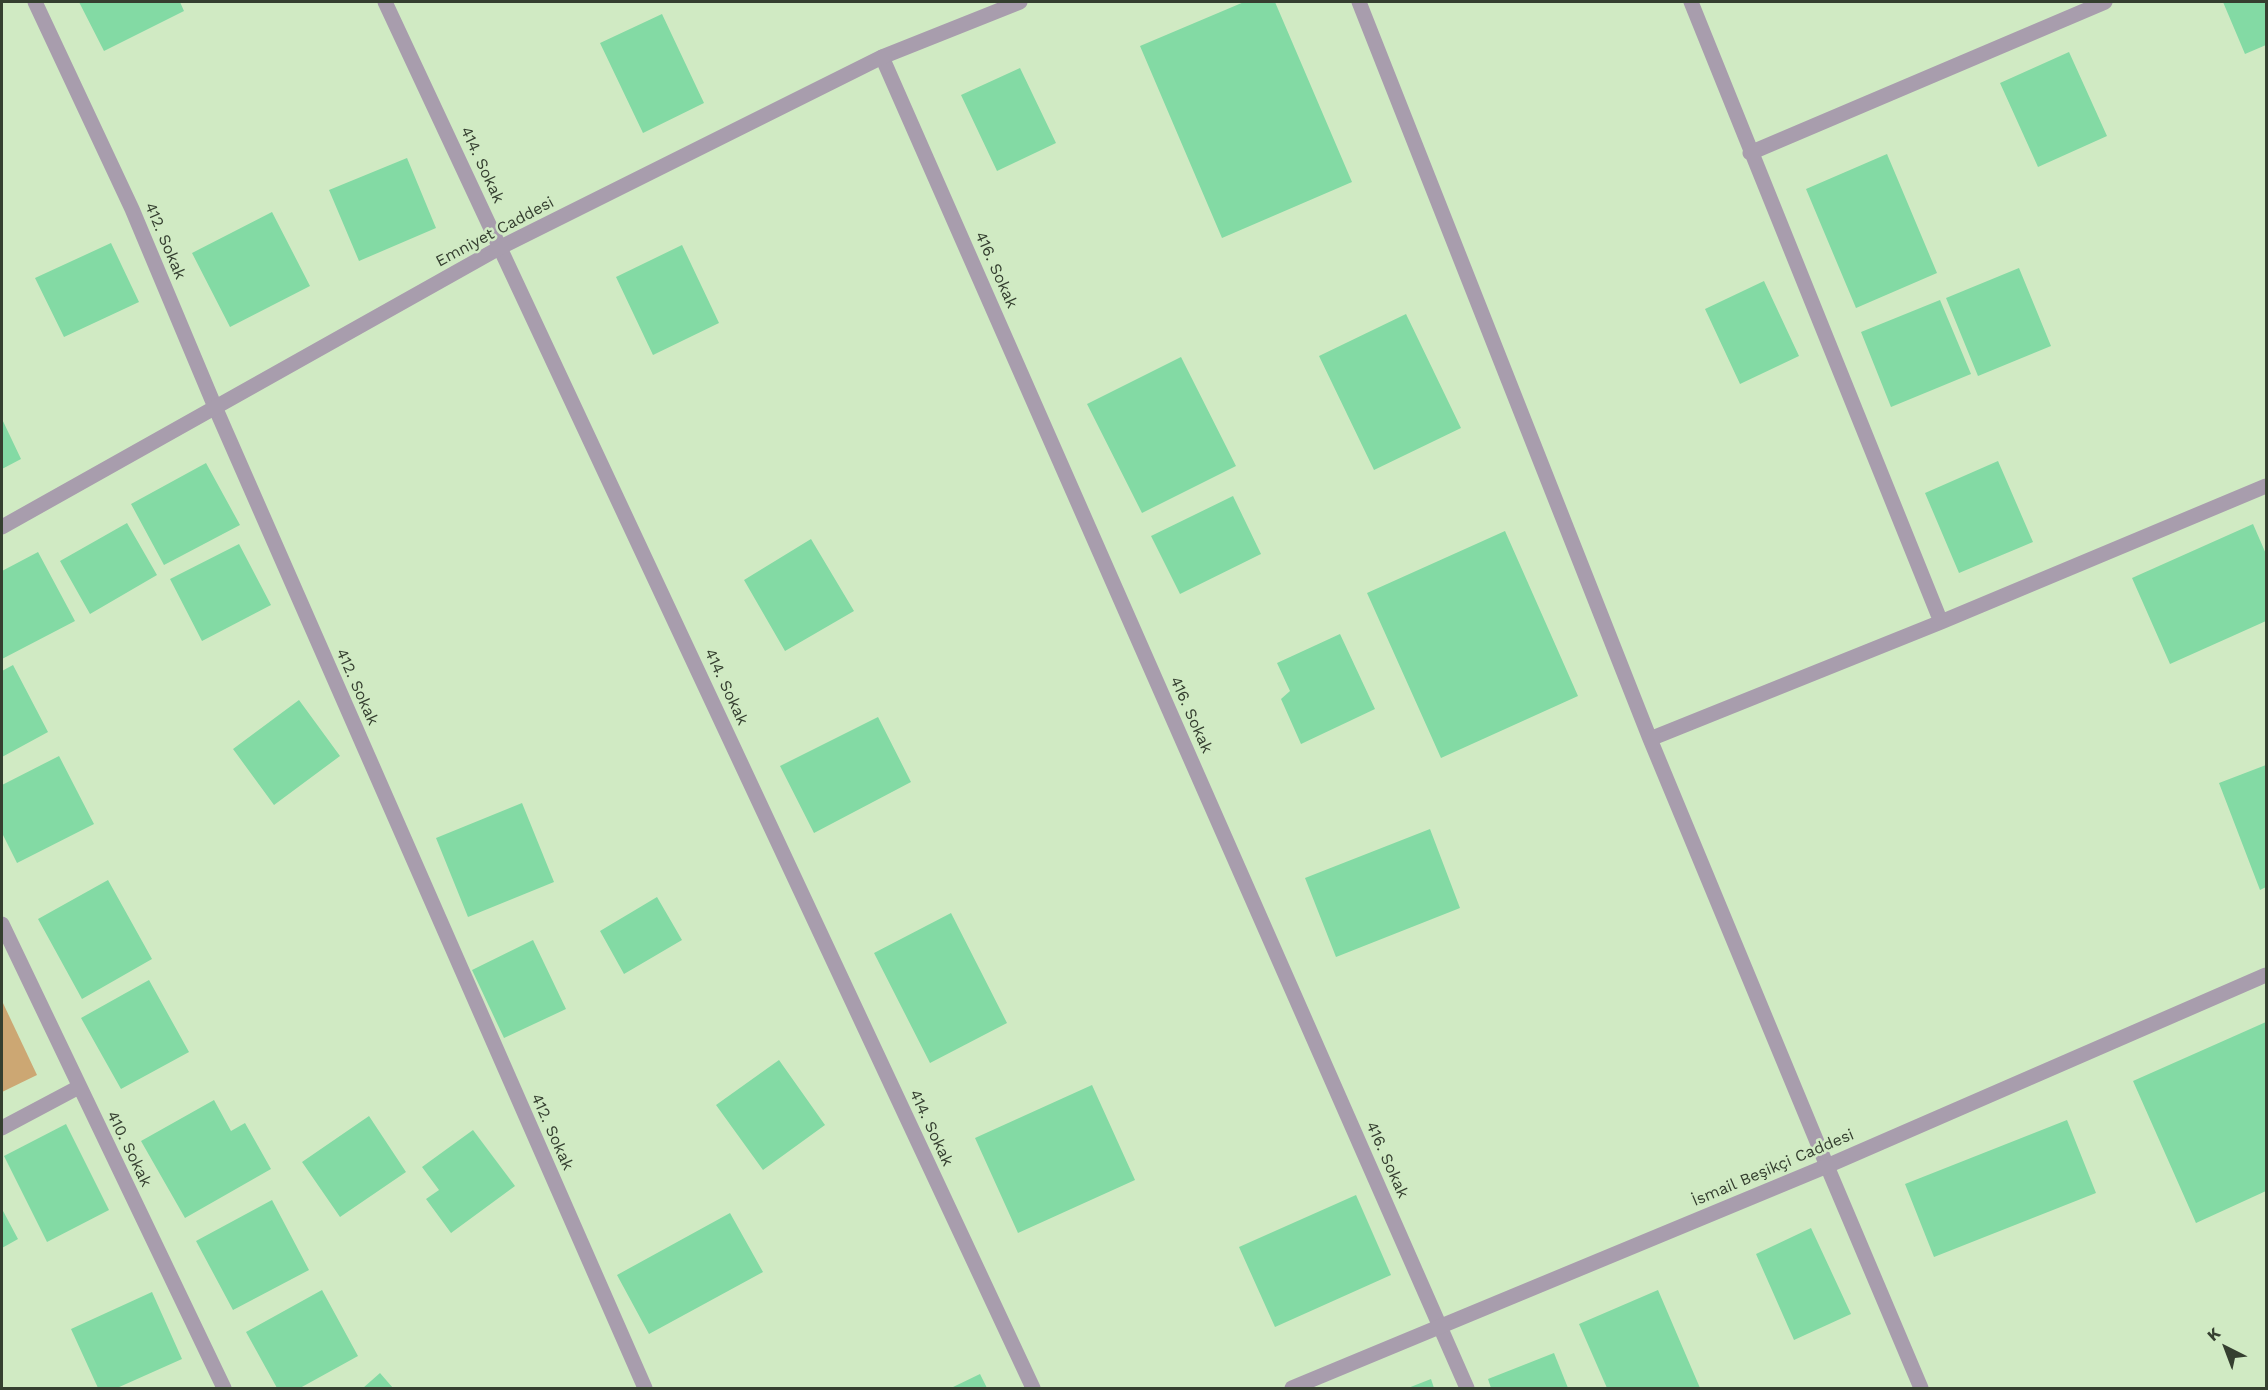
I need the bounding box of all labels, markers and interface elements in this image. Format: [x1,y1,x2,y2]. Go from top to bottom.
street label: 414. Sokak [456,124,508,206]
street label: Emniyet Caddesi [433,193,557,271]
street label: 412. Sokak [140,200,190,282]
street label: 416. Sokak [971,229,1021,311]
street label: 412. Sokak [332,646,382,728]
street label: 414. Sokak [700,646,752,728]
street label: 416. Sokak [1166,674,1216,756]
street label: 414. Sokak [905,1087,957,1169]
street label: 412. Sokak [527,1091,577,1173]
street label: 410. Sokak [102,1108,156,1190]
street label: 416. Sokak [1362,1119,1412,1201]
street label: İsmail Beşikçi Caddesi [1689,1125,1857,1211]
north arrow [2196,1318,2256,1378]
text: K [2203,1323,2224,1345]

